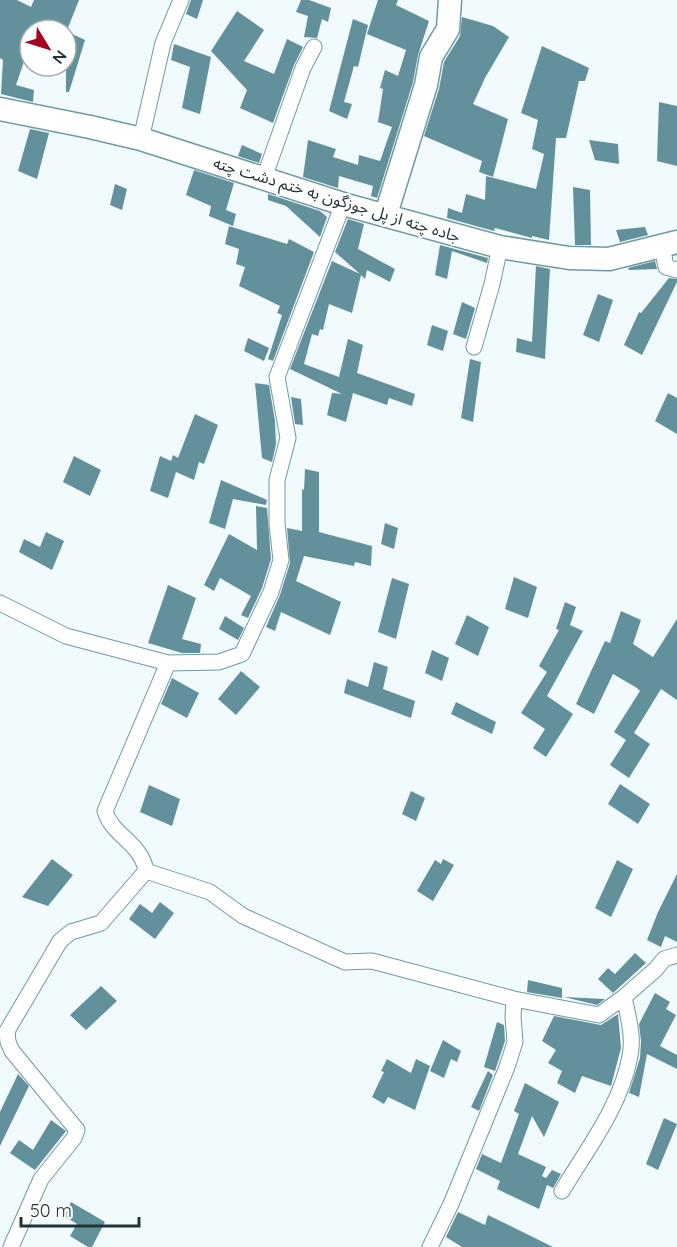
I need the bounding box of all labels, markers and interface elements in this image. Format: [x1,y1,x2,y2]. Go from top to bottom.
north arrow [18,18,78,78]
text: N [48,46,71,68]
street label: جاده چته از پل جوزگون به ختم دشت چته [210,152,463,249]
scale bar [21,1190,140,1228]
text: 50 m [30,1199,72,1222]

